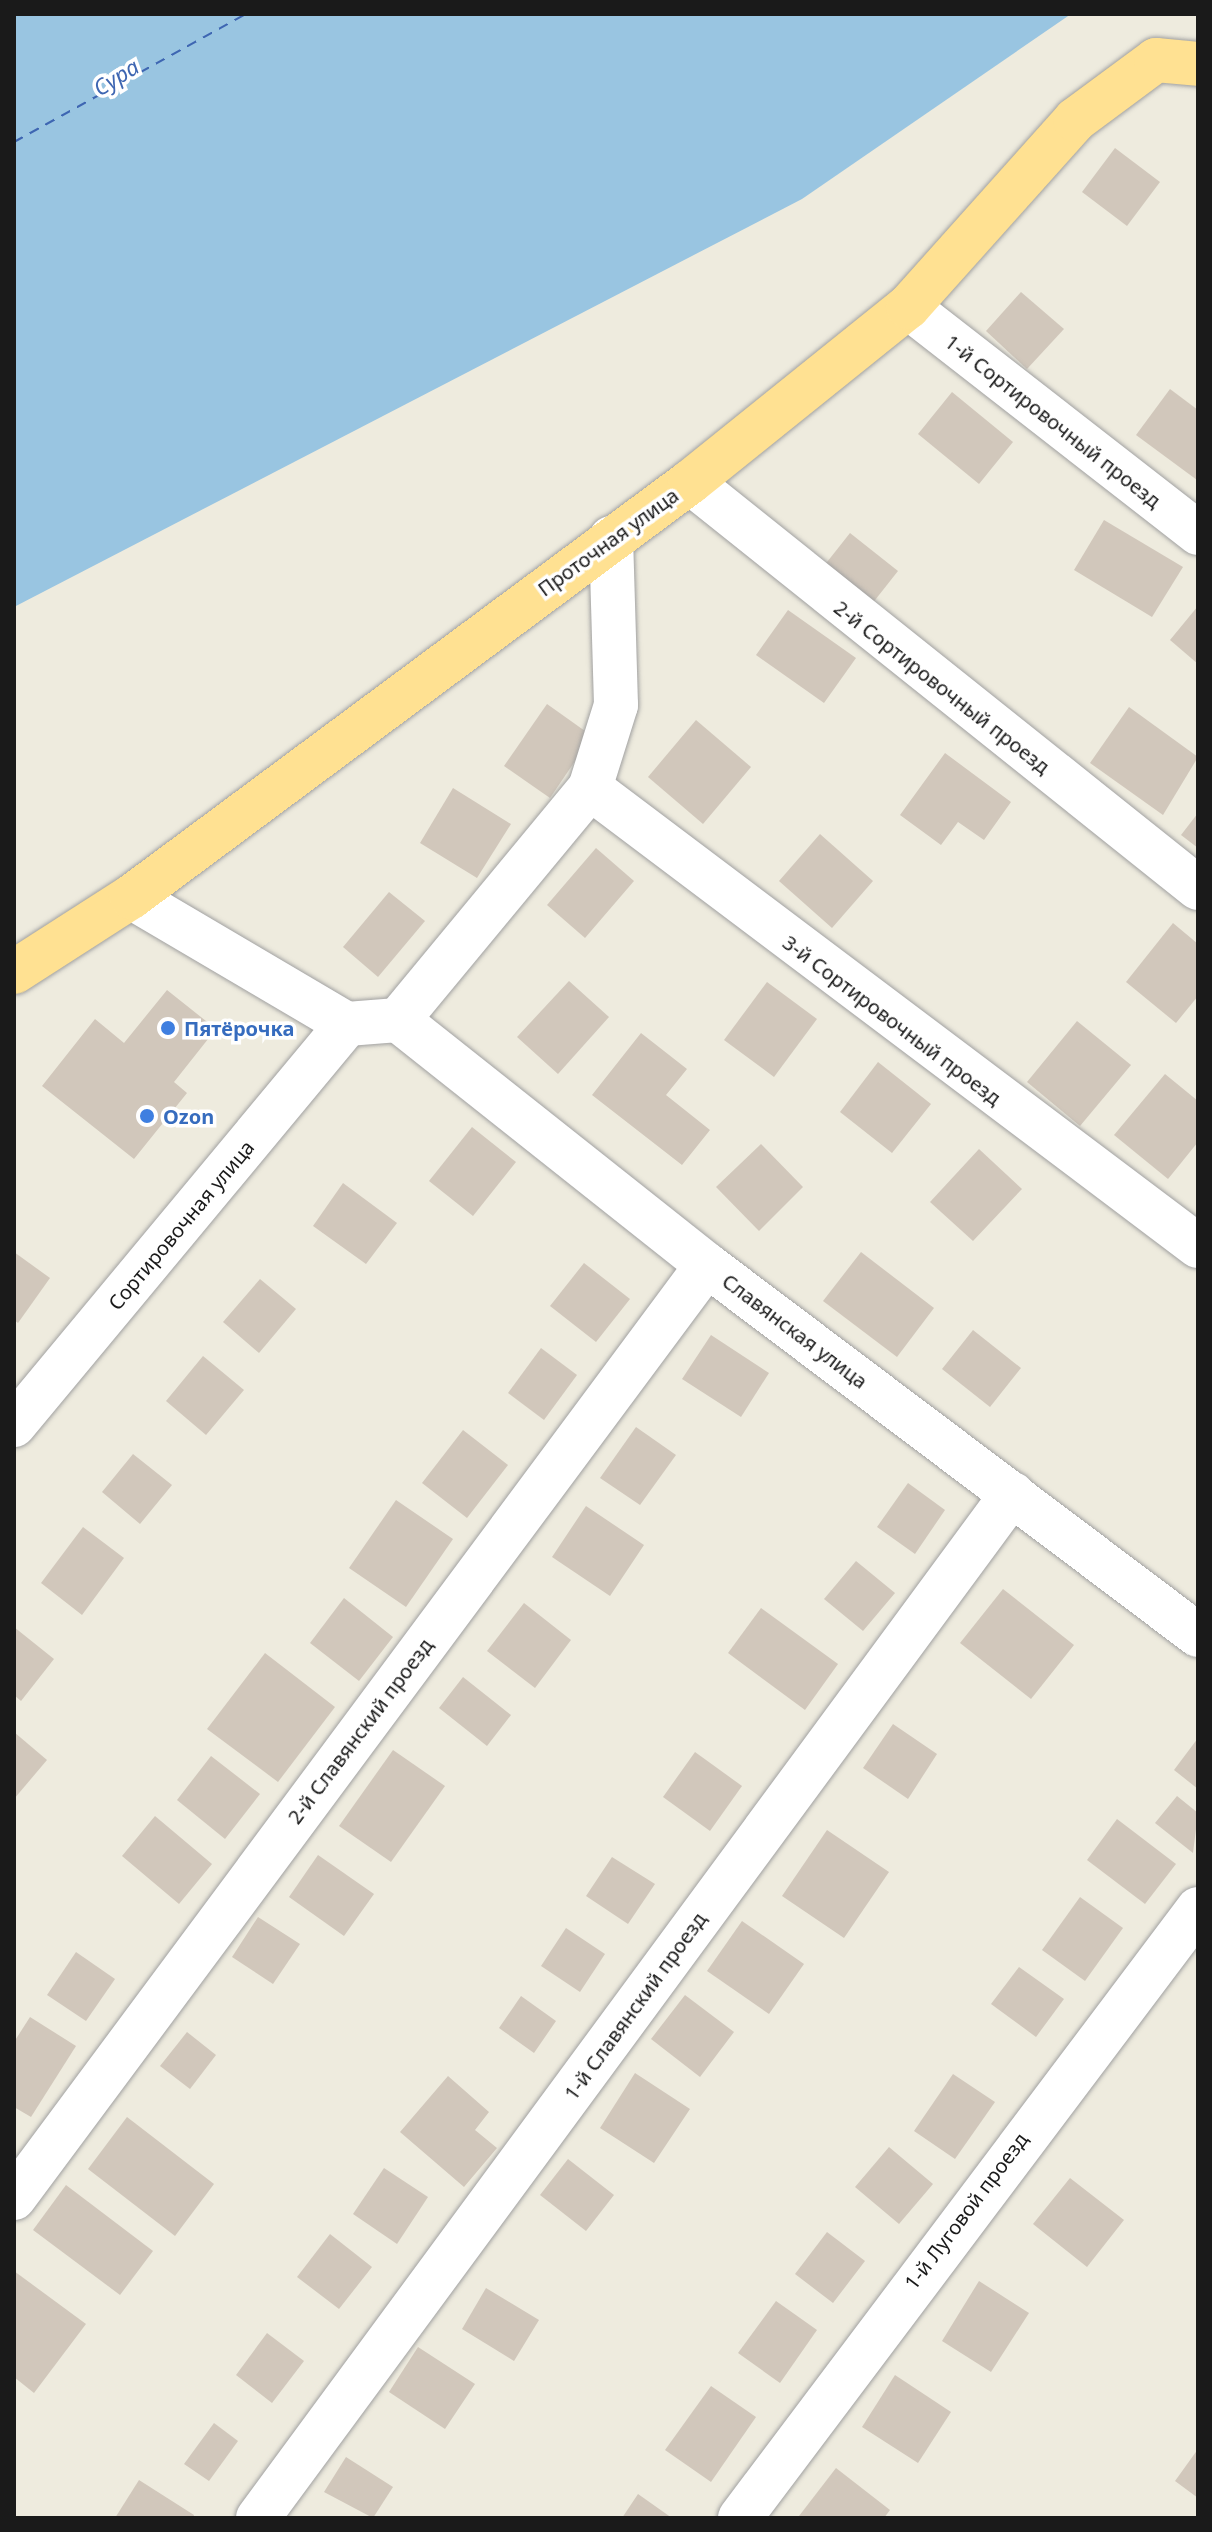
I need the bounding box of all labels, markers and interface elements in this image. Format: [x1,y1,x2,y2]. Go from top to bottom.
water label: Сура [88,53,144,101]
street label: 1-й Сортировочный проезд [940,329,1166,513]
street label: Проточная улица [533,483,683,601]
street label: 2-й Сортировочный проезд [829,595,1055,779]
street label: 3-й Сортировочный проезд [778,930,1006,1110]
place label: Пятёрочка [184,1016,294,1040]
marker: Пятёрочка [159,1019,177,1037]
place label: Ozon [163,1104,214,1128]
marker: Ozon [138,1107,156,1125]
street label: Сортировочная улица [103,1135,259,1315]
street label: Славянская улица [718,1269,872,1393]
street label: 2-й Славянский проезд [282,1634,438,1828]
street label: 1-й Славянский проезд [559,1908,711,2104]
street label: 1-й Луговой проезд [899,2128,1033,2294]

